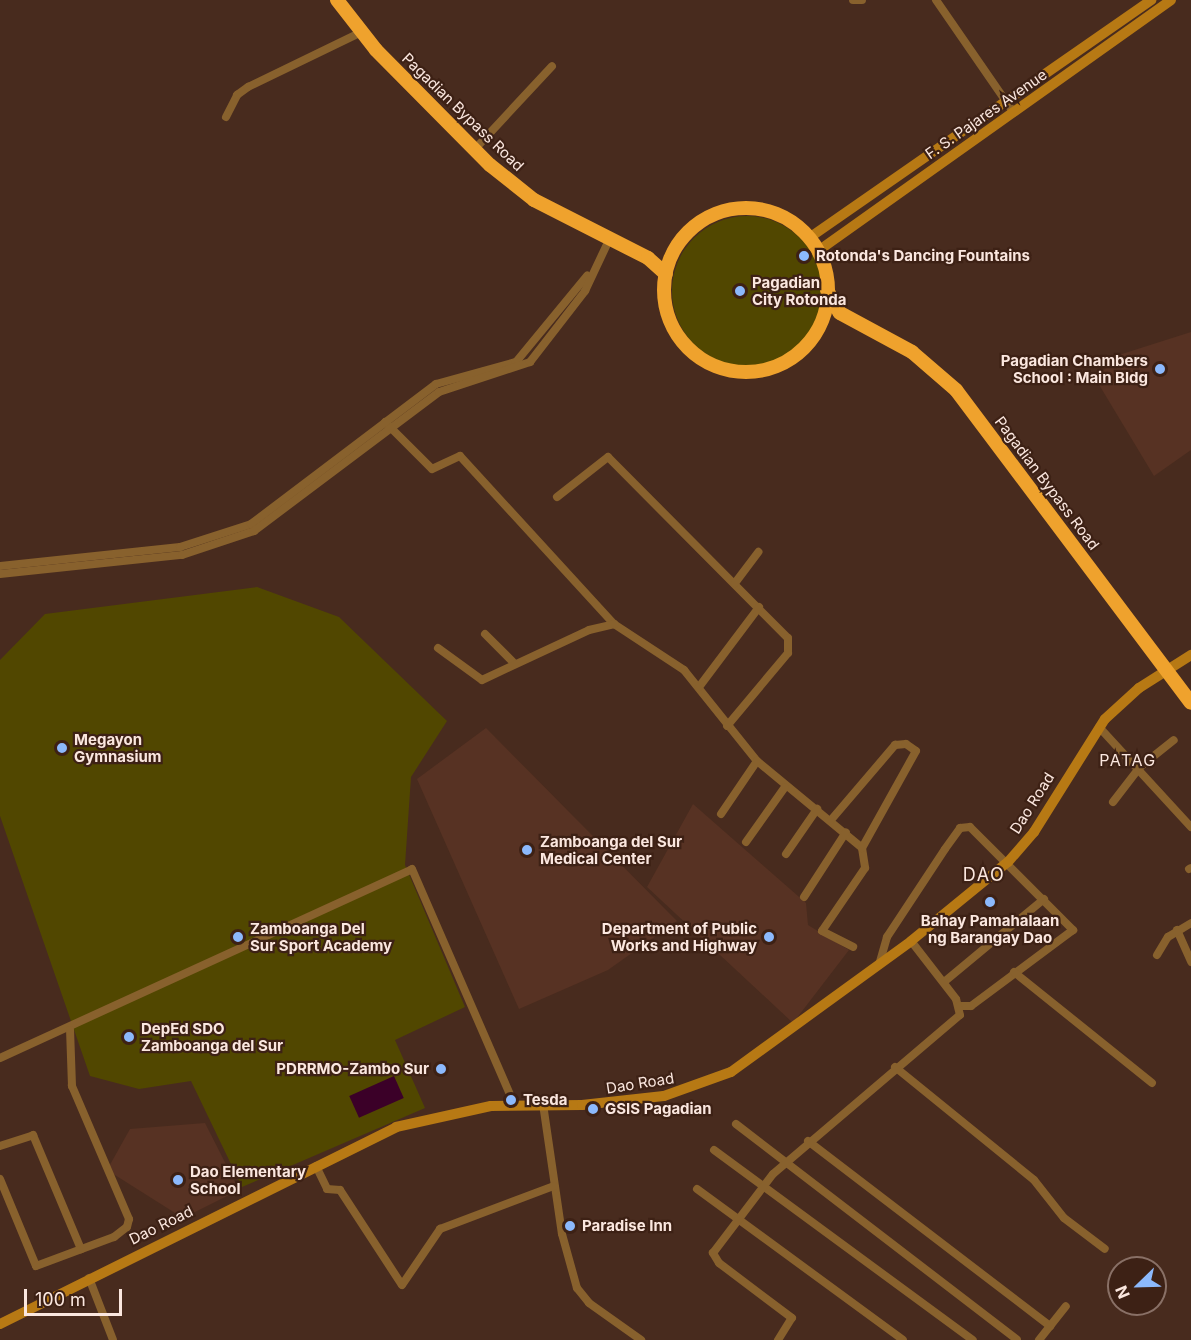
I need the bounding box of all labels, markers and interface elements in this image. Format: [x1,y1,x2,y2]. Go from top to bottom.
street label: Pagadian Bypass Road [398,49,528,175]
street label: F. S. Pajares Avenue [922,65,1050,163]
place label: Rotonda's Dancing Fountains [816,247,1030,265]
marker: Rotonda's Dancing Fountains [797,249,811,263]
place label: Pagadian City Rotonda [752,273,846,308]
marker: Pagadian City Rotonda [733,284,747,298]
place label: Pagadian Chambers School : Main Bldg [1001,351,1148,386]
marker: Pagadian Chambers School : Main Bldg [1153,362,1167,376]
street label: Pagadian Bypass Road [991,413,1103,553]
place label: Megayon Gymnasium [74,730,162,765]
marker: Megayon Gymnasium [55,741,69,755]
district label: PATAG [1099,750,1157,770]
street label: Dao Road [1006,769,1058,837]
place label: Zamboanga del Sur Medical Center [540,832,682,867]
marker: Zamboanga del Sur Medical Center [518,841,536,859]
district label: DAO [963,864,1005,886]
marker: Bahay Pamahalaan ng Barangay Dao [983,895,997,909]
place label: Bahay Pamahalaan ng Barangay Dao [921,911,1059,946]
place label: Zamboanga Del Sur Sport Academy [250,919,392,954]
place label: Department of Public Works and Highway [602,919,757,954]
marker: Zamboanga Del Sur Sport Academy [231,930,245,944]
marker: Department of Public Works and Highway [762,930,776,944]
place label: DepEd SDO Zamboanga del Sur [141,1019,283,1054]
marker: DepEd SDO Zamboanga del Sur [122,1030,136,1044]
place label: PDRRMO-Zambo Sur [276,1060,429,1078]
marker: PDRRMO-Zambo Sur [434,1062,448,1076]
street label: Dao Road [605,1069,675,1097]
place label: Tesda [523,1091,567,1109]
marker: Tesda [504,1093,518,1107]
place label: GSIS Pagadian [605,1100,712,1118]
marker: GSIS Pagadian [586,1102,600,1116]
place label: Dao Elementary School [190,1162,306,1197]
marker: Dao Elementary School [171,1173,185,1187]
street label: Dao Road [126,1202,196,1248]
place label: Paradise Inn [582,1217,672,1235]
marker: Paradise Inn [563,1219,577,1233]
north arrow [1107,1256,1167,1316]
scale bar [27,1277,124,1315]
text: N [1111,1283,1134,1302]
text: 100 m [35,1289,86,1310]

